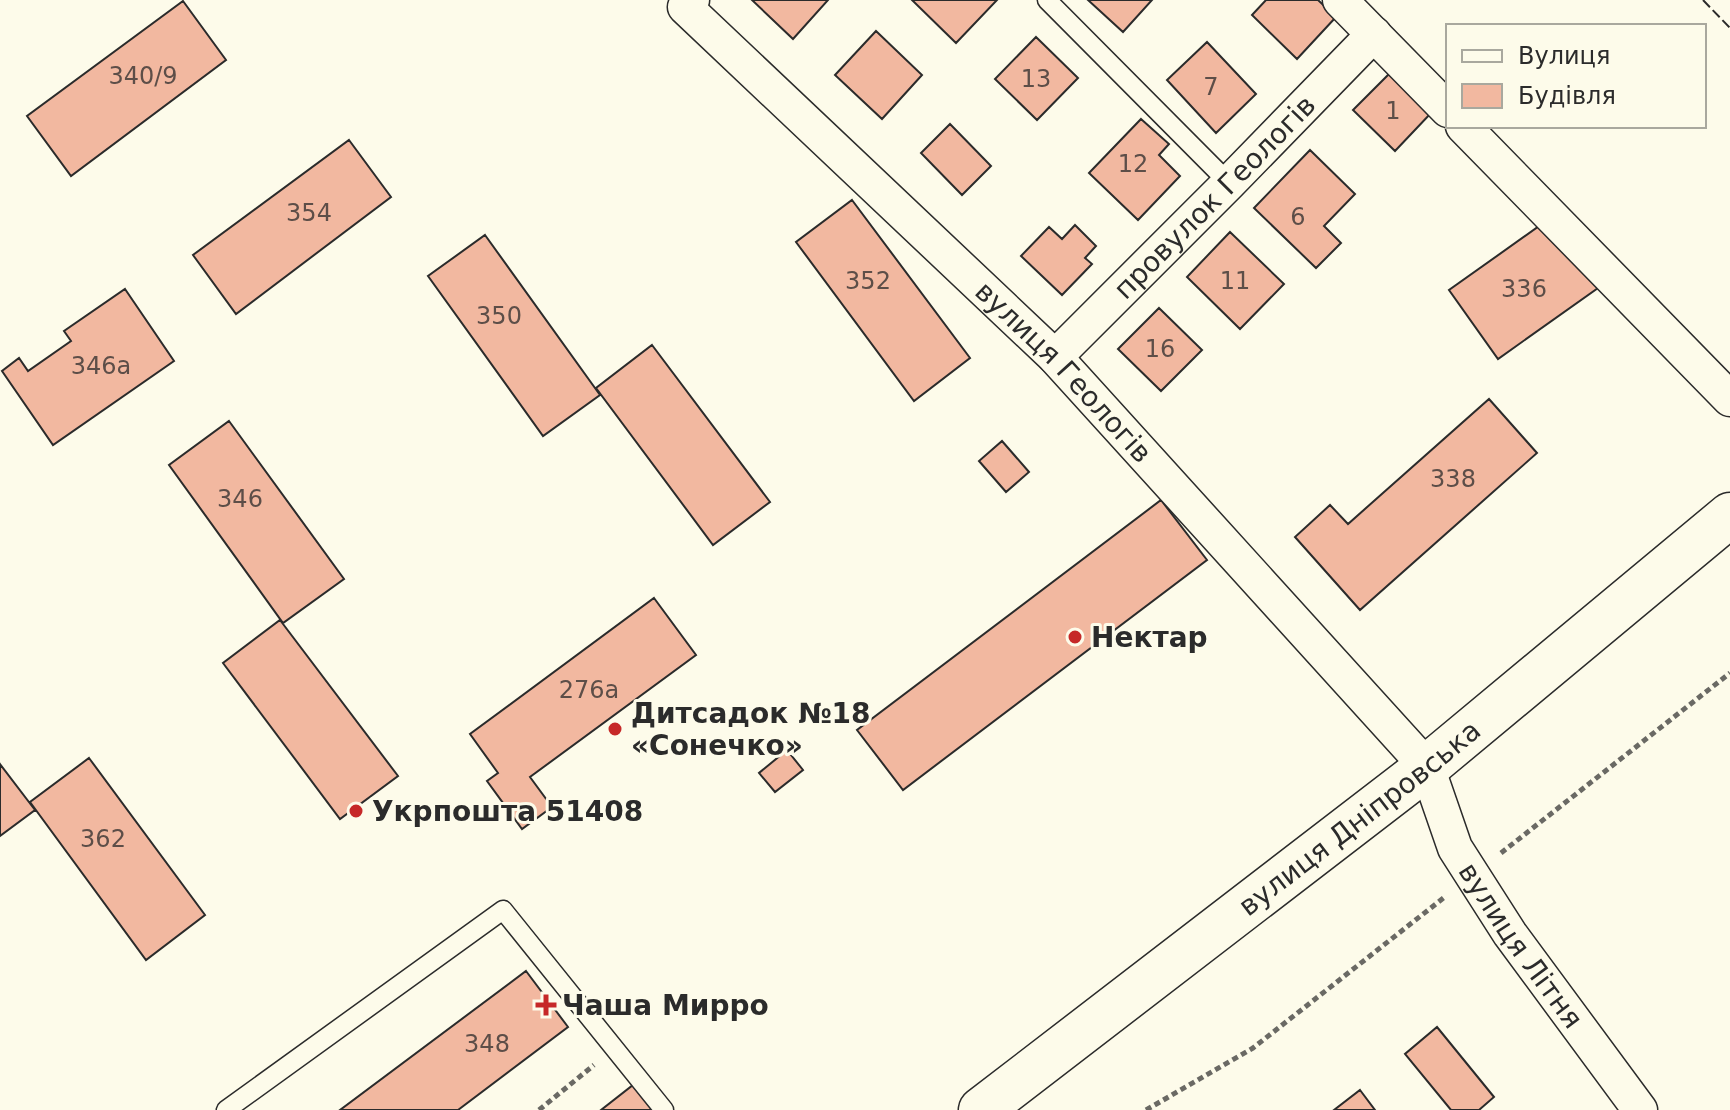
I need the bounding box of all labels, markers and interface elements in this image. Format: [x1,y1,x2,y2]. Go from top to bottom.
legend [1446,24,1706,128]
text: Вулиця [1518,42,1610,70]
house number: 340/9 [108,62,178,90]
house number: 13 [1021,65,1051,93]
house number: 7 [1203,73,1219,101]
text: Будівля [1518,82,1616,110]
street label: провулок Геологів [1107,88,1322,305]
house number: 1 [1385,97,1401,125]
house number: 12 [1118,150,1148,178]
house number: 354 [286,199,332,227]
house number: 6 [1290,203,1306,231]
house number: 352 [845,267,891,295]
house number: 11 [1220,267,1250,295]
street label: вулиця Геологів [969,274,1159,469]
house number: 336 [1501,275,1547,303]
house number: 350 [476,302,522,330]
house number: 16 [1145,335,1175,363]
house number: 346а [71,352,131,380]
house number: 338 [1430,465,1476,493]
house number: 346 [217,485,263,513]
place label: Нектар [1091,621,1208,654]
marker: Нектар [1066,628,1084,646]
house number: 276а [559,676,619,704]
place label: Дитсадок №18 «Сонечко» [631,697,871,762]
street label: вулиця Дніпровська [1232,713,1487,922]
marker: Дитсадок №18 «Сонечко» [606,720,624,738]
place label: Укрпошта 51408 [372,795,643,828]
marker: Укрпошта 51408 [347,802,365,820]
house number: 362 [80,825,126,853]
street label: вулиця Літня [1452,856,1590,1034]
place label: Чаша Мирро [562,989,769,1022]
marker: Чаша Мирро [537,996,555,1014]
house number: 348 [464,1030,510,1058]

